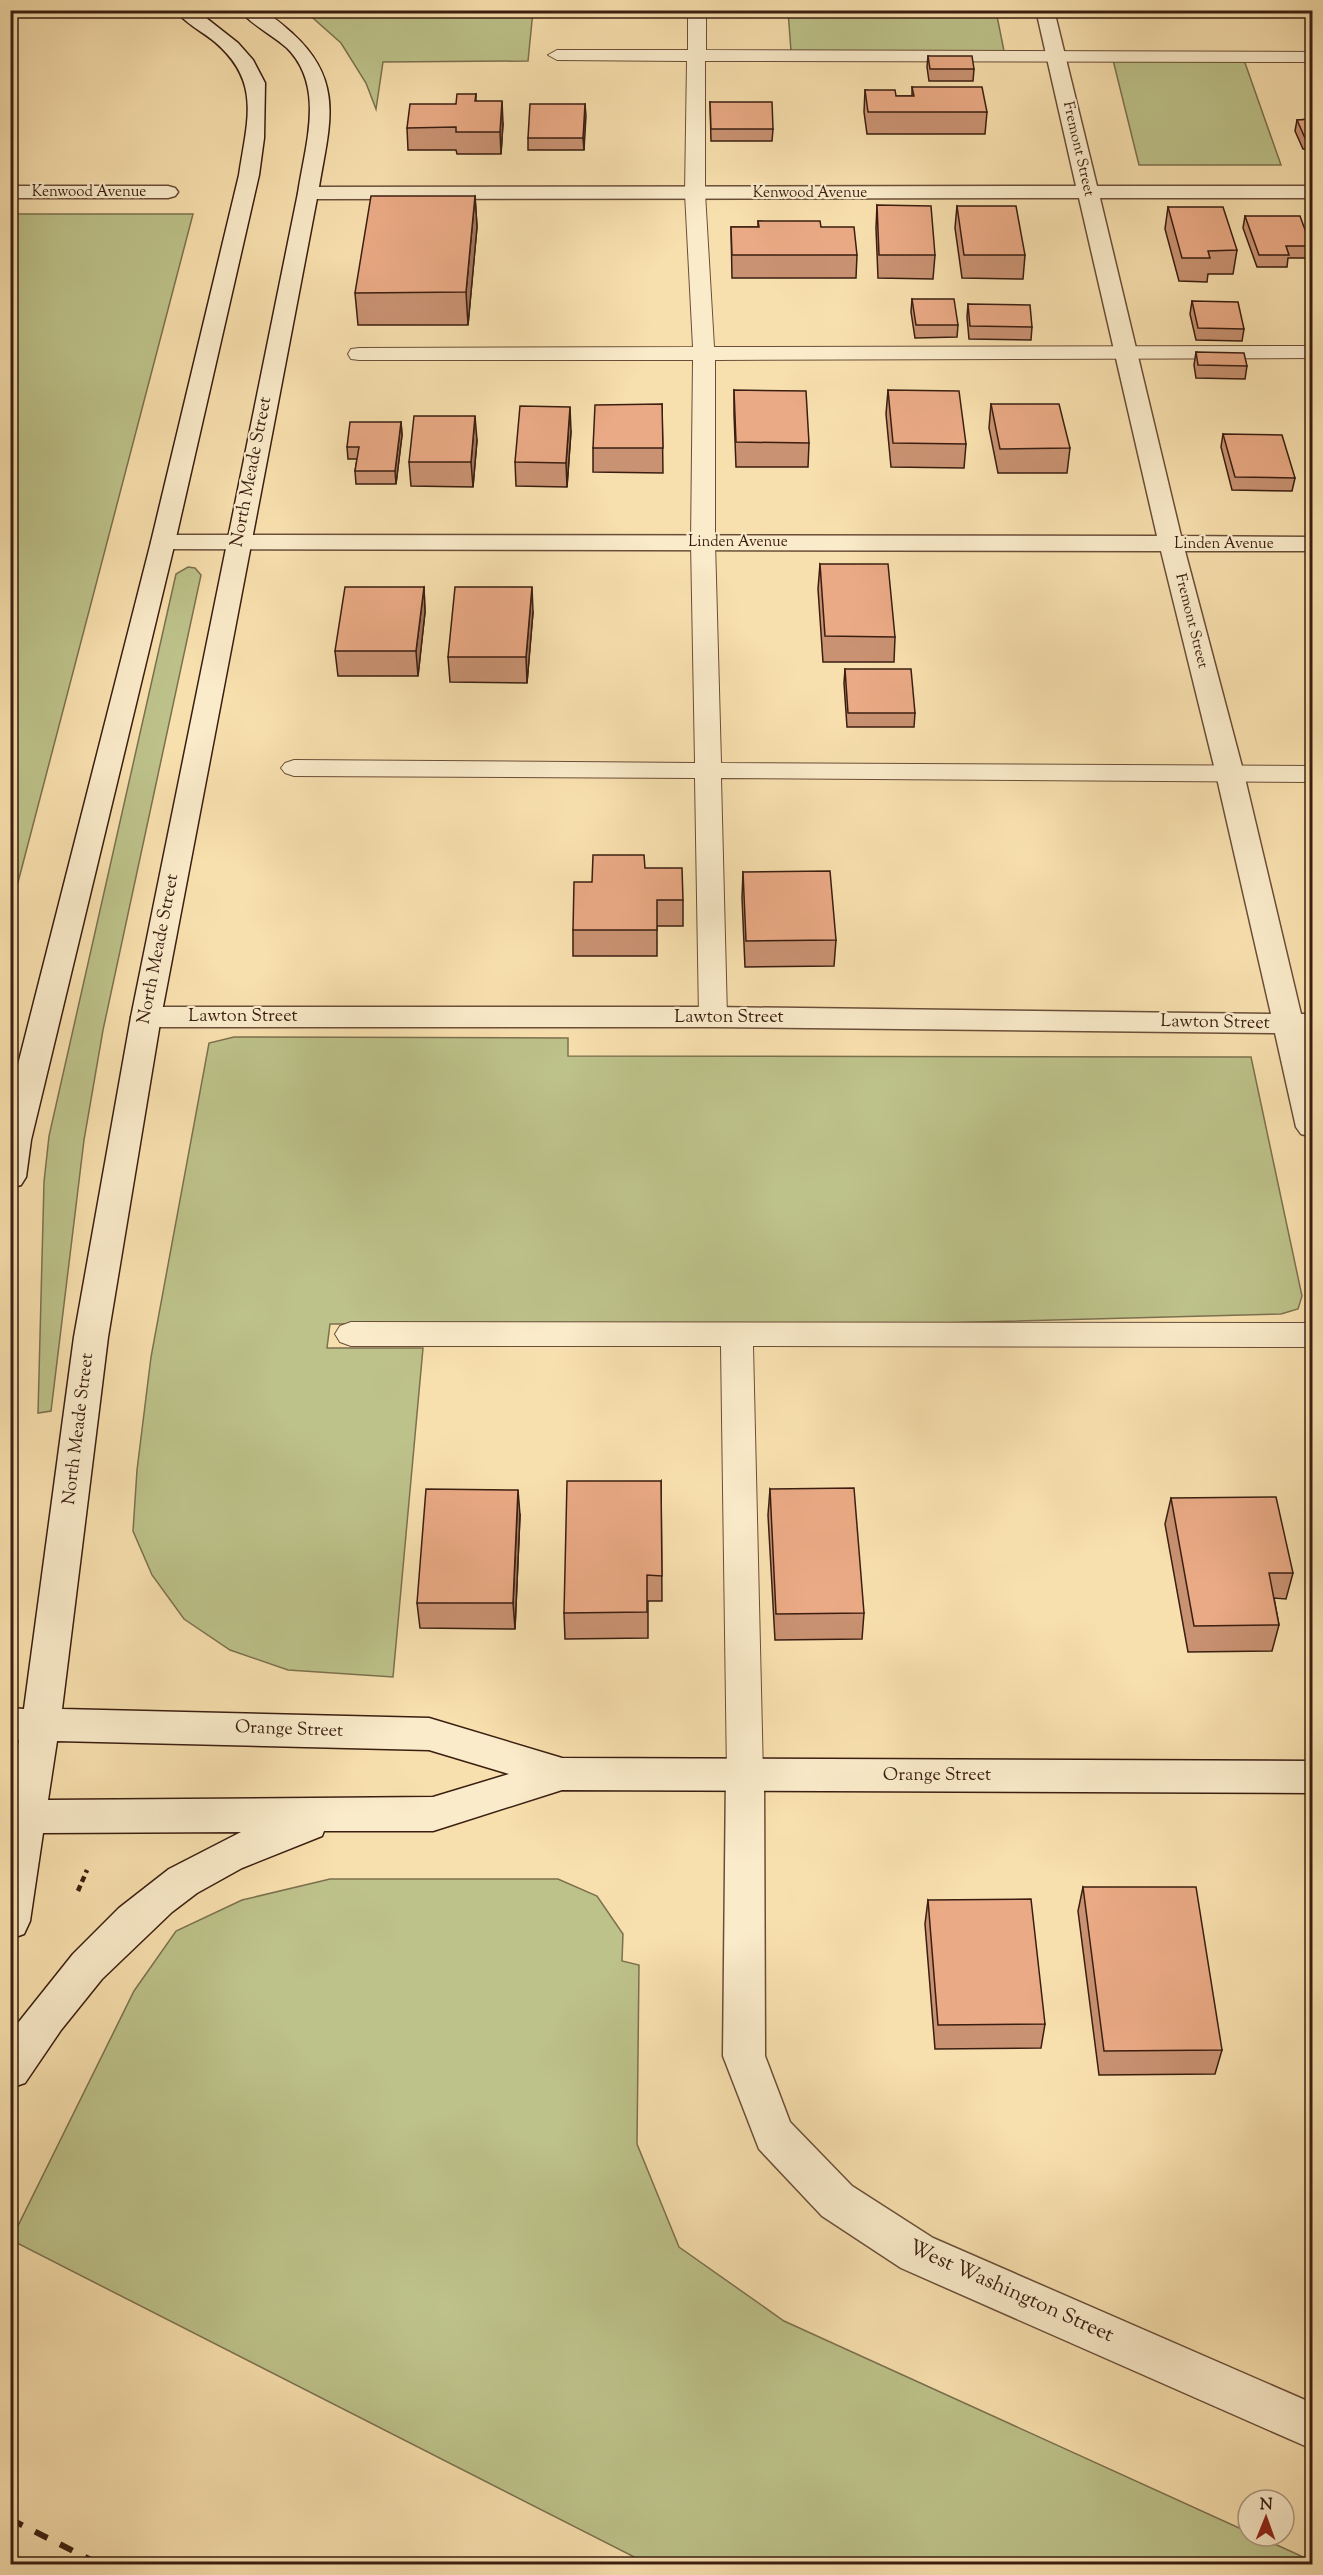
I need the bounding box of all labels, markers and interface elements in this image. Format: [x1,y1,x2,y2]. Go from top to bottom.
street label: Fremont Street [1057,99,1099,199]
street label: Kenwood Avenue [32,182,146,203]
street label: Kenwood Avenue [753,183,867,204]
street label: North Meade Street [225,395,279,549]
street label: Linden Avenue [688,532,788,553]
street label: Linden Avenue [1174,534,1274,555]
street label: Fremont Street [1169,571,1213,671]
street label: North Meade Street [132,872,186,1026]
street label: Lawton Street [188,1004,298,1030]
street label: Lawton Street [674,1005,784,1031]
street label: Lawton Street [1160,1009,1270,1037]
street label: North Meade Street [57,1352,101,1506]
street label: Orange Street [234,1715,344,1745]
street label: Orange Street [883,1763,991,1789]
street label: West Washington Street [904,2233,1118,2351]
north arrow [1236,2488,1296,2548]
text: N [1260,2494,1273,2517]

